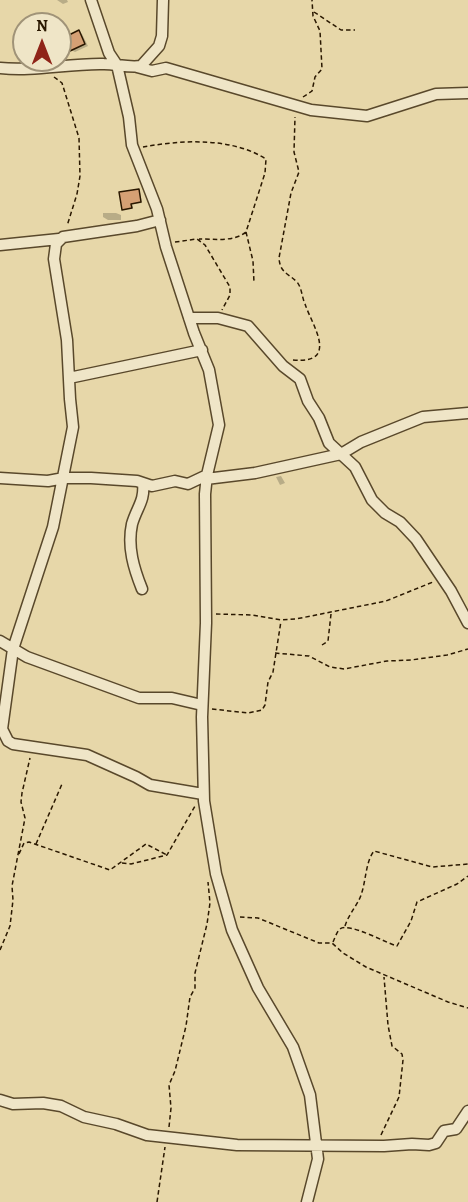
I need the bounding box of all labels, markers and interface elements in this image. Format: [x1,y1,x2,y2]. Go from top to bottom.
north arrow [12,12,72,72]
text: N [36,15,48,37]

